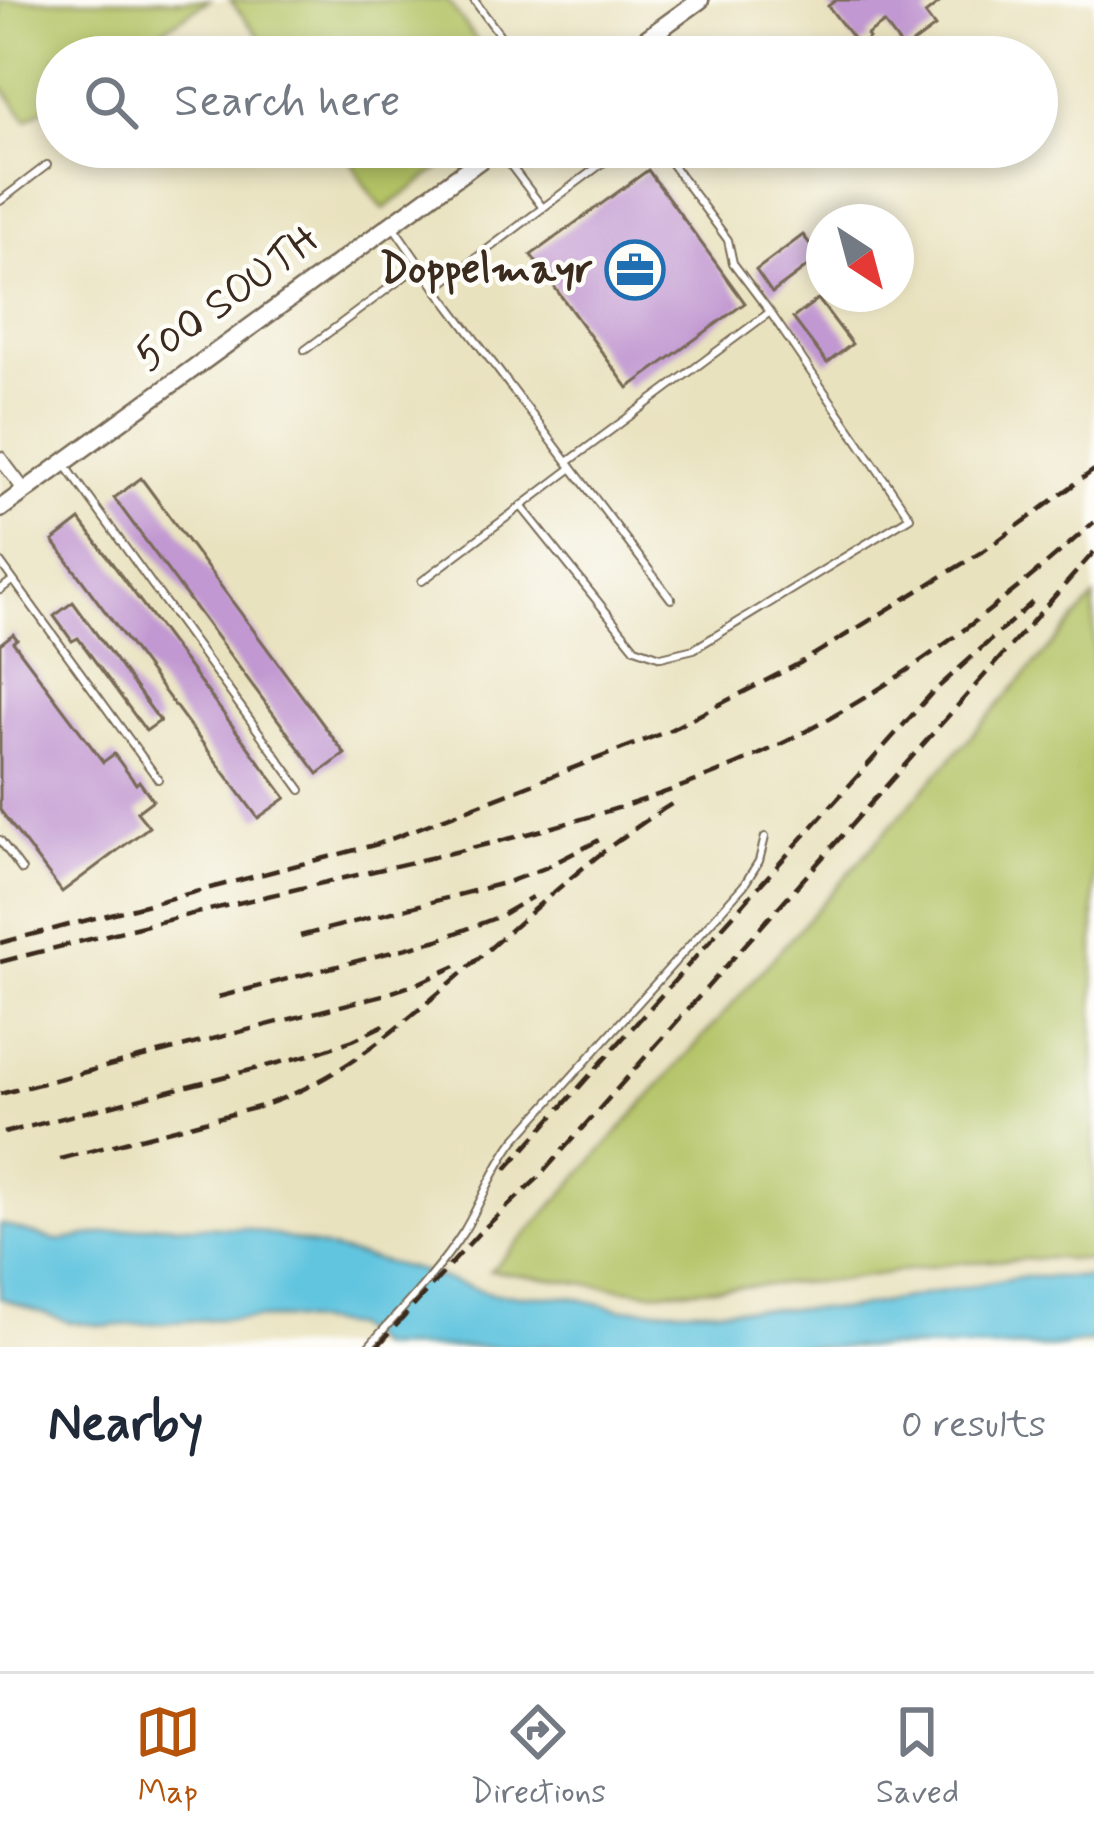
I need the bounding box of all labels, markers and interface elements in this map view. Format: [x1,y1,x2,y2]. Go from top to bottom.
search box [36,36,1058,168]
icon: search [78,69,144,135]
text: Search here [174,73,401,132]
north arrow [806,204,914,312]
street label: 500 SOUTH [125,213,331,385]
office icon: Doppelmayr [604,239,666,301]
place label: Doppelmayr [379,243,593,298]
text: Nearby [48,1392,203,1458]
text: 0 results [901,1400,1046,1451]
tab: Map [135,1699,201,1815]
tab: Directions [470,1699,606,1815]
tab: Saved [876,1699,959,1815]

